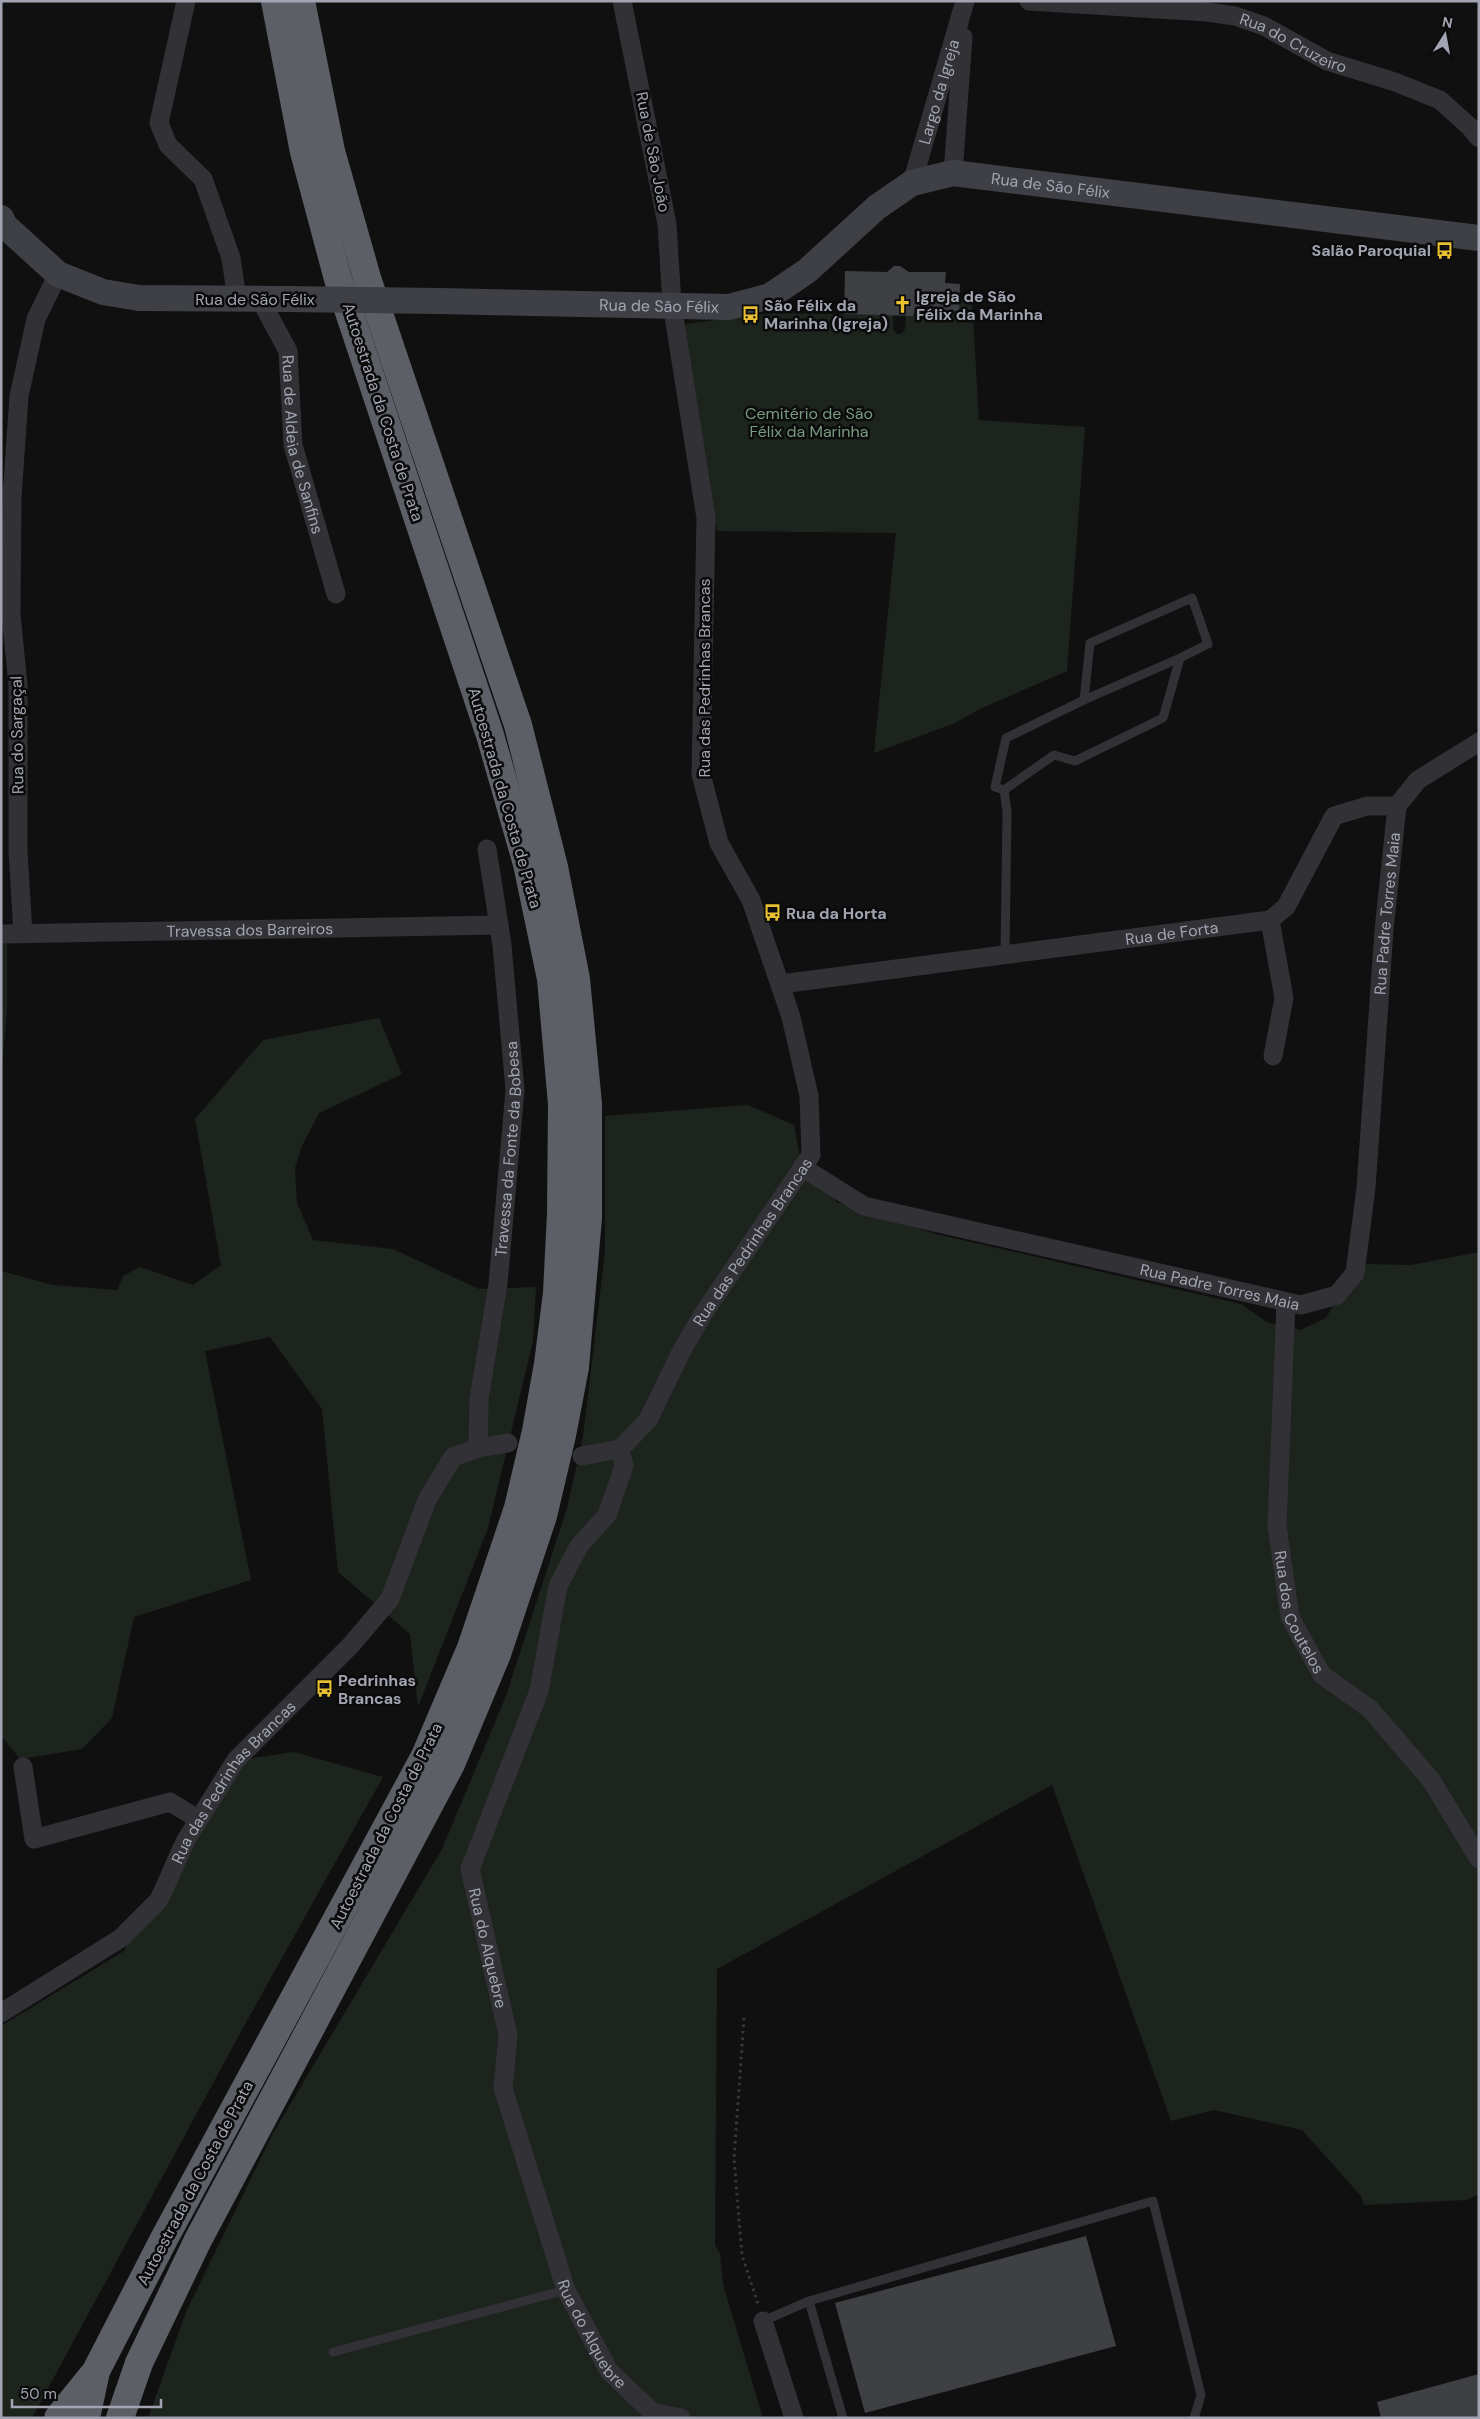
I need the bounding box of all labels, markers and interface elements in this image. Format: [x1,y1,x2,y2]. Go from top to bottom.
street label: Rua do Cruzeiro [1237,8,1350,77]
north arrow [1420,10,1470,60]
text: N [1441,12,1454,32]
street label: Largo da Igreja [913,37,964,147]
street label: Rua de São João [631,90,675,214]
street label: Rua de São Félix [990,167,1111,203]
place label: Salão Paroquial [1312,240,1431,261]
bus stop icon: Salão Paroquial [1435,240,1455,260]
place label: Igreja de São Félix da Marinha [916,286,1043,325]
street label: Rua de São Félix [195,289,315,310]
street label: Rua de São Félix [599,294,719,317]
place label: São Félix da Marinha (Igreja) [764,295,888,334]
church icon: Igreja de São Félix da Marinha [892,295,912,315]
street label: Autoestrada da Costa de Prata [338,300,428,524]
bus stop icon: São Félix da Marinha (Igreja) [740,304,760,324]
street label: Rua de Aldeia de Sanfins [278,354,329,536]
park label: Cemitério de São Félix da Marinha [745,403,873,442]
street label: Rua das Pedrinhas Brancas [694,578,715,778]
street label: Rua do Sargaçal [5,676,29,794]
street label: Autoestrada da Costa de Prata [463,685,547,911]
street label: Rua Padre Torres Maia [1369,831,1405,996]
bus stop icon: Rua da Horta [762,903,782,923]
place label: Rua da Horta [786,903,887,924]
street label: Rua de Forta [1124,916,1220,949]
street label: Travessa dos Barreiros [167,917,333,942]
street label: Travessa da Fonte da Bobesa [490,1041,526,1258]
street label: Rua das Pedrinhas Brancas [688,1153,817,1330]
street label: Rua Padre Torres Maia [1138,1258,1302,1315]
street label: Rua dos Coutelos [1270,1549,1330,1677]
place label: Pedrinhas Brancas [338,1670,416,1709]
bus stop icon: Pedrinhas Brancas [314,1679,334,1699]
street label: Rua das Pedrinhas Brancas [166,1696,300,1867]
street label: Autoestrada da Costa de Prata [325,1719,447,1933]
street label: Rua do Alquebre [464,1886,512,2010]
street label: Autoestrada da Costa de Prata [132,2077,258,2289]
street label: Rua do Alquebre [553,2277,631,2393]
scale bar [12,2376,161,2408]
text: 50 m [20,2384,57,2404]

